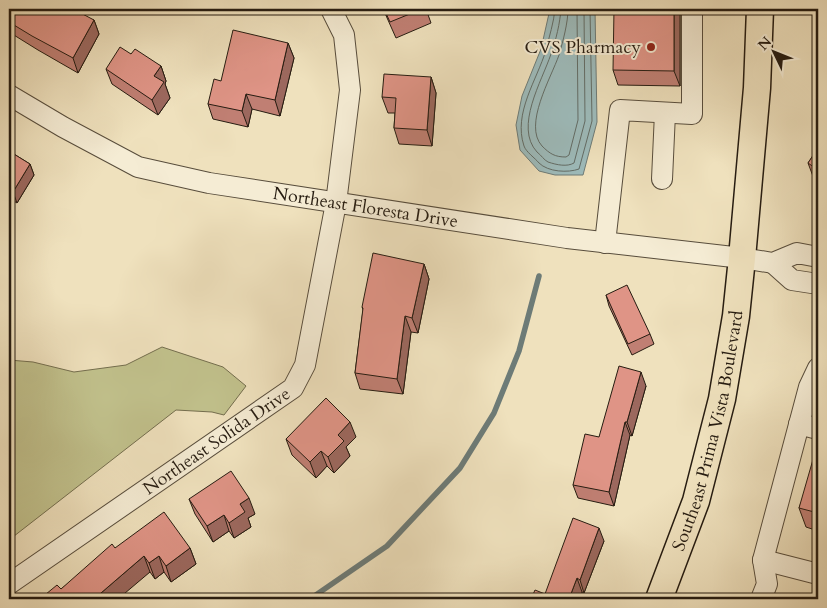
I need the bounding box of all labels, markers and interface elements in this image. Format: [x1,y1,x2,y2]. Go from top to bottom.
north arrow [750,28,800,78]
text: N [754,33,776,54]
place label: CVS Pharmacy [525,35,641,60]
marker: CVS Pharmacy [645,41,657,53]
street label: Northeast Floresta Drive [271,181,460,234]
street label: Southeast Prima Vista Boulevard [666,309,750,555]
street label: Northeast Solida Drive [138,382,295,501]

